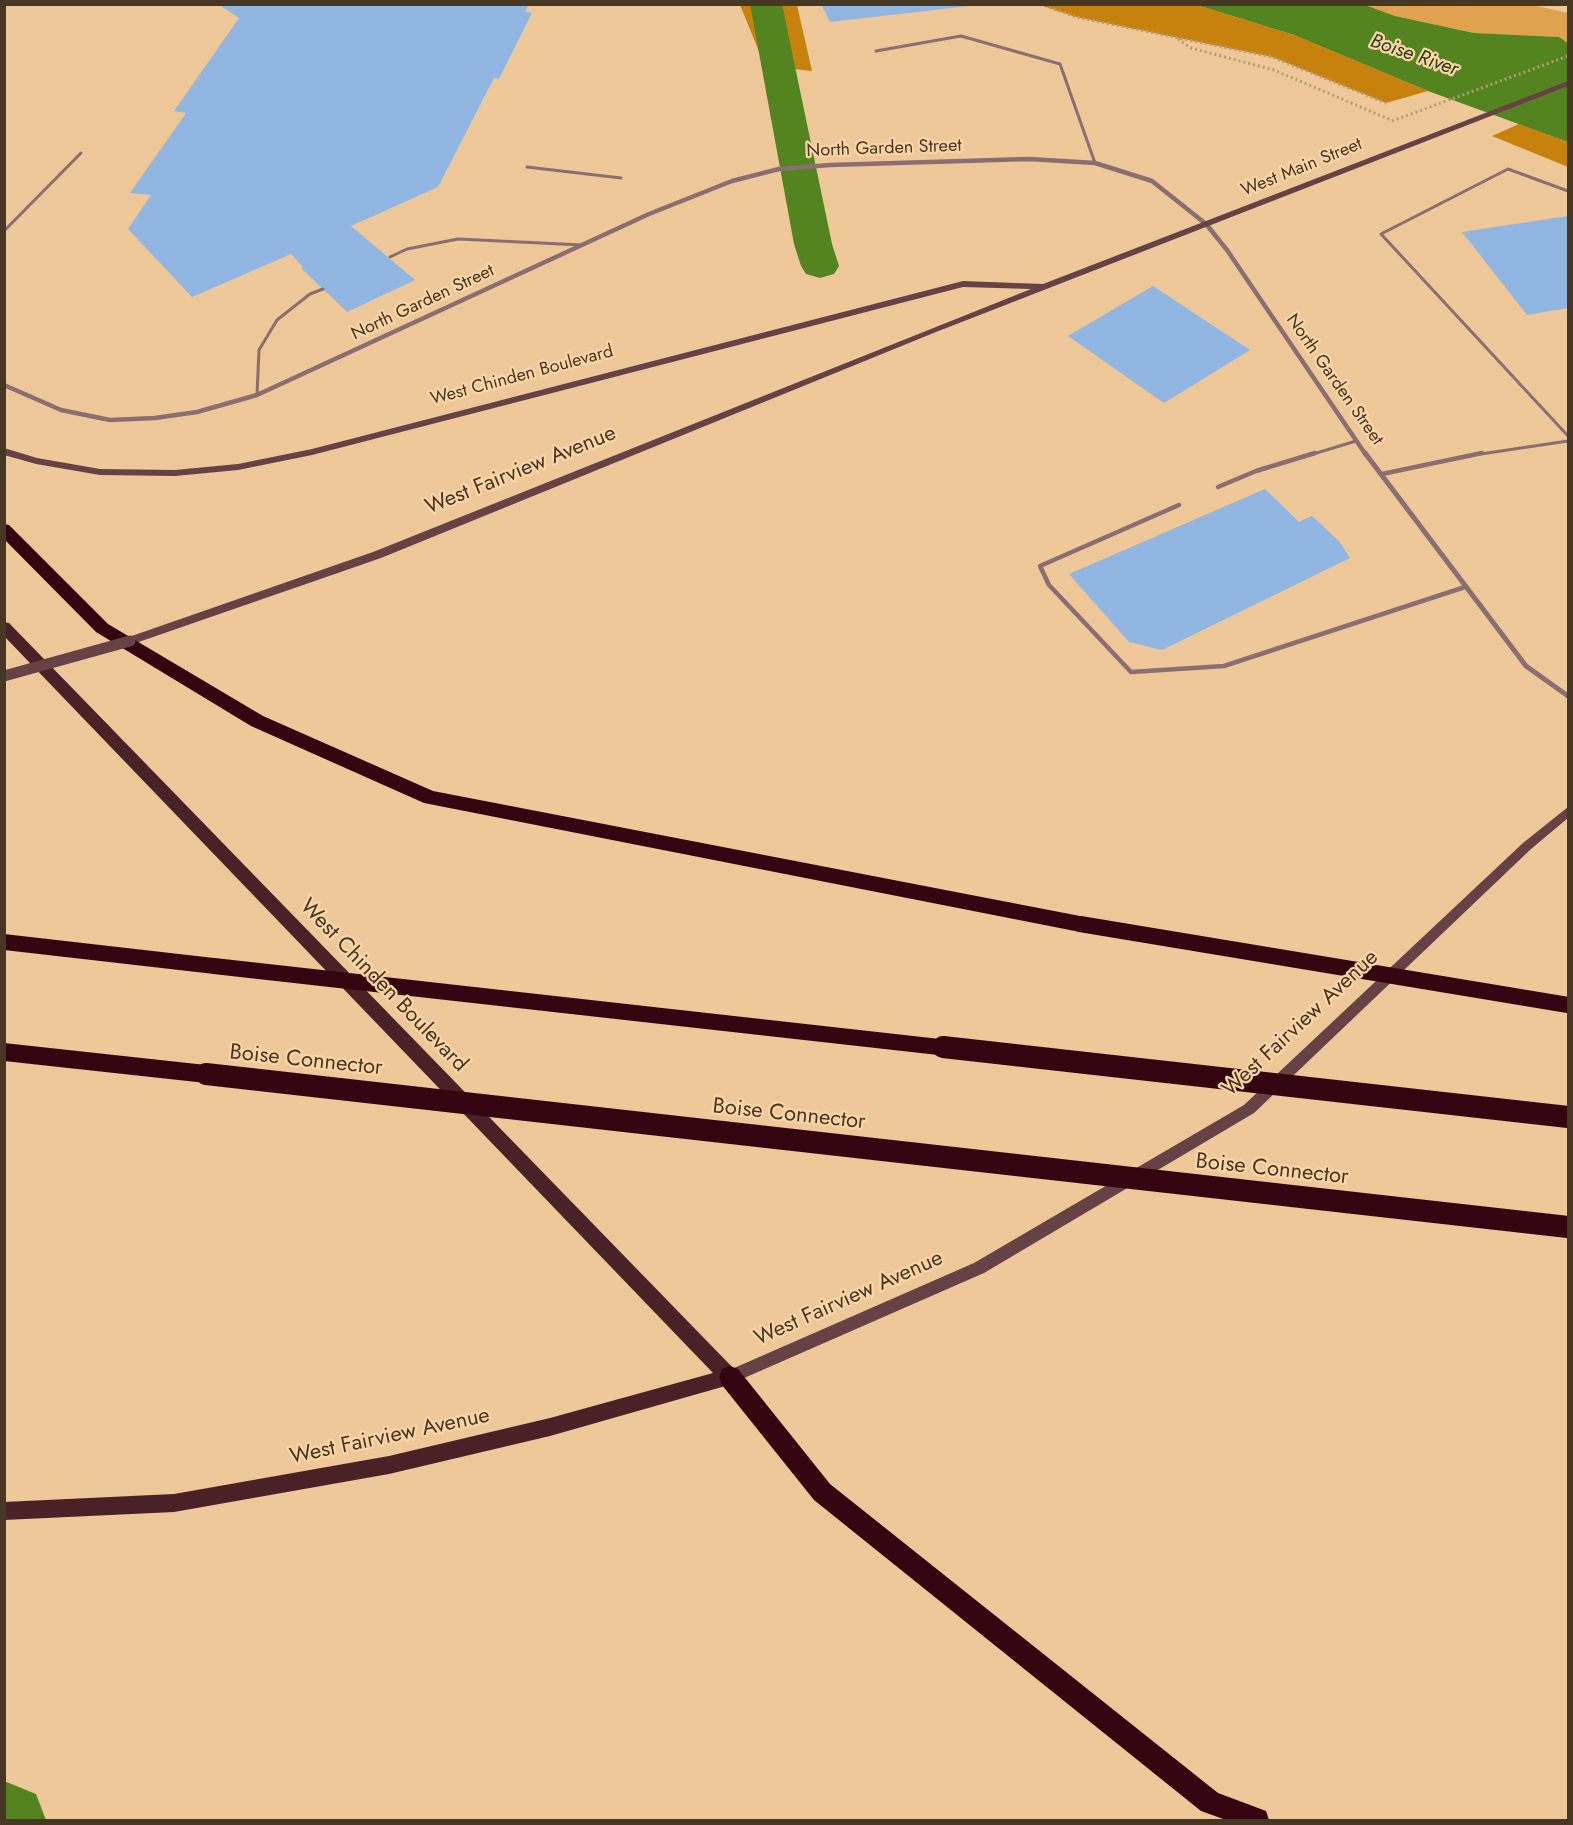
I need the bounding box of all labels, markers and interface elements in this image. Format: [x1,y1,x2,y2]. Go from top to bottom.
water label: Boise River [1367,30,1461,82]
street label: West Main Street [1238,134,1366,202]
street label: North Garden Street [806,135,962,163]
street label: North Garden Street [348,260,498,346]
street label: North Garden Street [1281,310,1387,450]
street label: West Chinden Boulevard [428,341,616,411]
street label: West Fairview Avenue [422,421,620,521]
street label: West Chinden Boulevard [294,894,472,1078]
street label: West Fairview Avenue [1218,945,1384,1103]
street label: Boise Connector [228,1040,384,1082]
street label: Boise Connector [711,1094,867,1136]
street label: Boise Connector [1194,1149,1350,1191]
street label: West Fairview Avenue [751,1246,947,1352]
street label: West Fairview Avenue [288,1403,492,1471]

